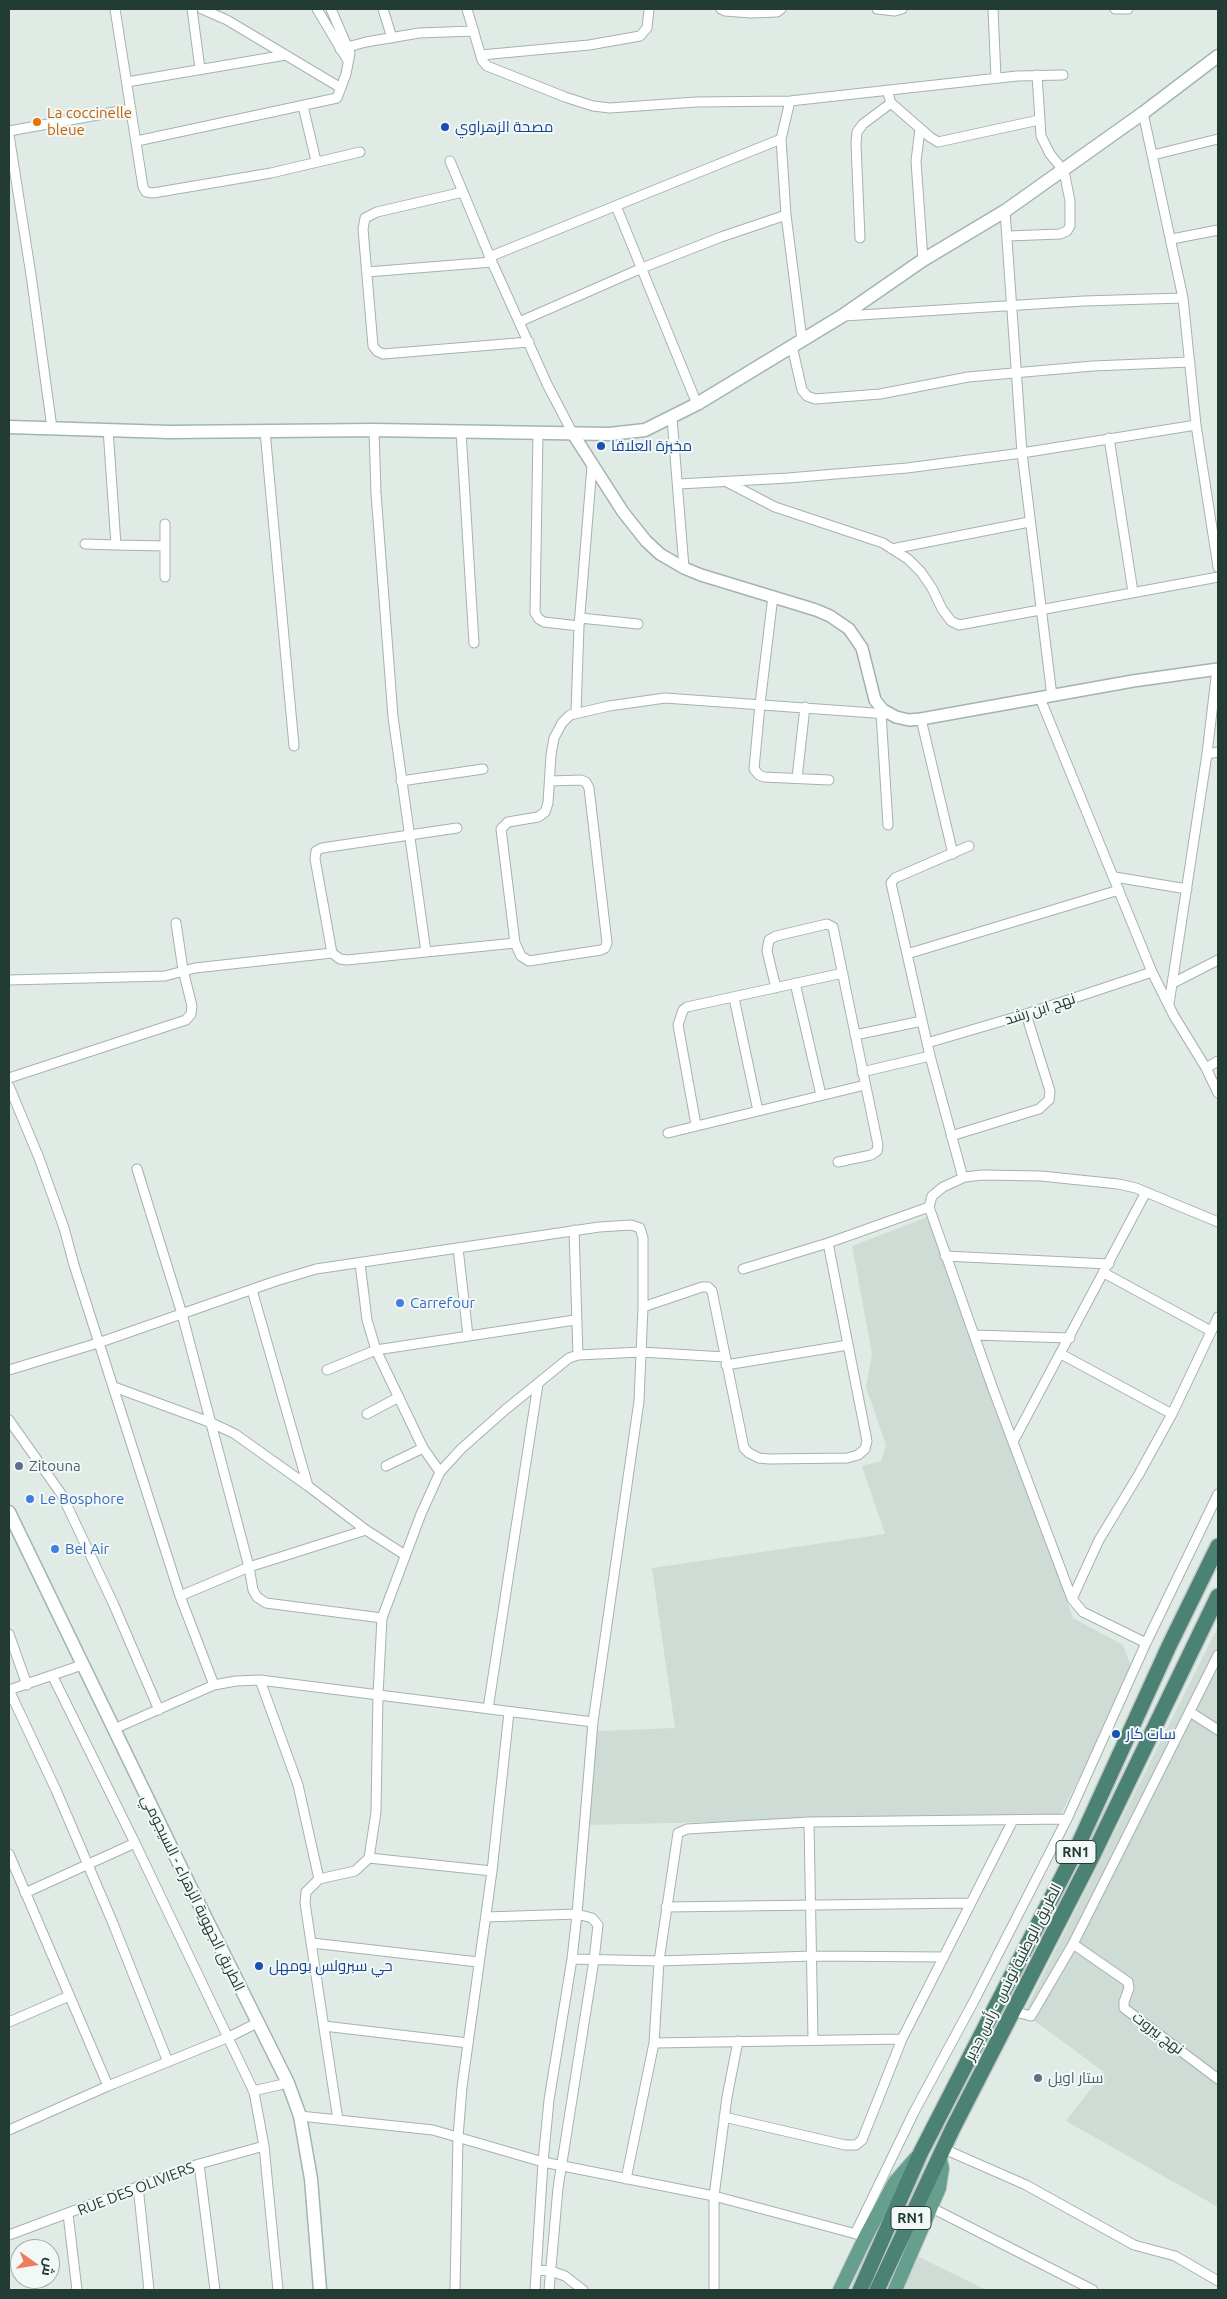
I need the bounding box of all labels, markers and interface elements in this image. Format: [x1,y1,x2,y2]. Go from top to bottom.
place label: La coccinelle bleue [47,104,132,139]
marker: La coccinelle bleue [31,116,43,128]
place label: مصحة الزهراوي [455,118,553,136]
marker: مصحة الزهراوي [439,121,451,133]
place label: مخبزة العلاقا [611,437,692,455]
marker: مخبزة العلاقا [595,440,607,452]
street label: نهج ابن رشد [1002,989,1078,1029]
place label: Carrefour [410,1294,475,1312]
marker: Carrefour [394,1297,406,1309]
place label: Zitouna [29,1457,81,1475]
marker: Zitouna [13,1460,25,1472]
place label: Le Bosphore [40,1490,124,1508]
marker: Le Bosphore [24,1493,36,1505]
place label: Bel Air [65,1540,109,1558]
marker: Bel Air [49,1543,61,1555]
place label: سات كار [1126,1725,1176,1743]
marker: سات كار [1110,1728,1122,1740]
street label: الطريق الجهوية الزهراء - السيجومي [137,1792,249,1994]
road number: RN1 [1056,1840,1096,1864]
street label: الطريق الوطنية تونس - رأس جدير [961,1881,1065,2063]
place label: حي سبرولس بومهل [269,1957,392,1975]
marker: حي سبرولس بومهل [253,1960,265,1972]
street label: نهج بيروت [1129,2008,1187,2058]
place label: ستار اويل [1048,2069,1103,2087]
marker: ستار اويل [1032,2072,1044,2084]
street label: RUE DES OLIVIERS [75,2158,197,2220]
road number: RN1 [891,2206,931,2230]
north arrow [10,2239,60,2289]
text: ش [39,2257,58,2278]

